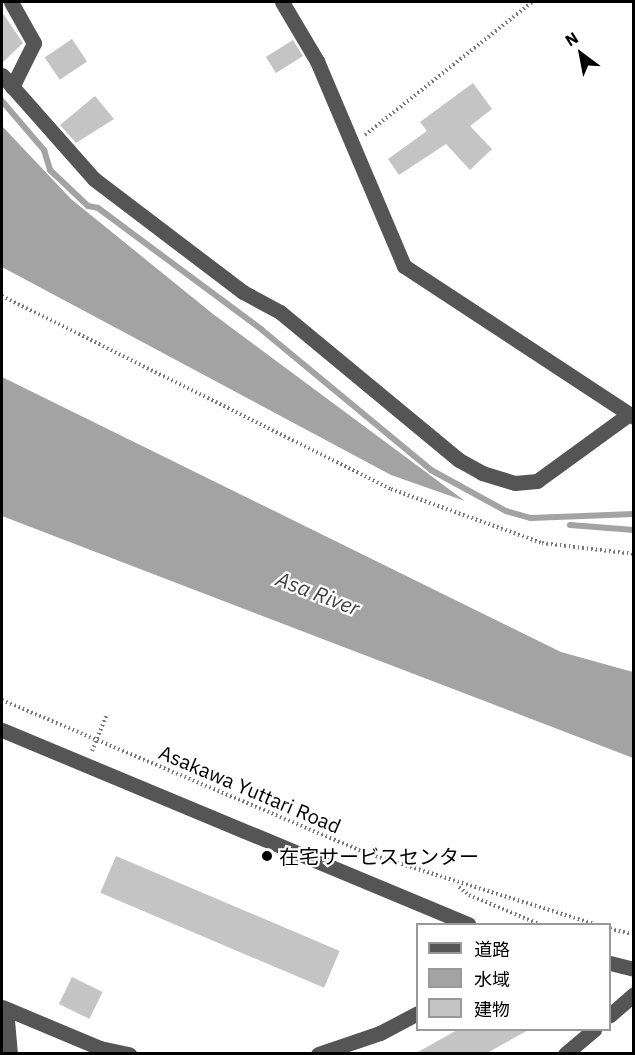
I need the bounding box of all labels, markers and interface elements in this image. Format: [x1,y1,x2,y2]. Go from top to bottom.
north arrow [551,24,611,84]
text: N [561,27,582,50]
water label: Asa River [273,566,363,620]
street label: Asakawa Yuttari Road [156,740,344,838]
place label: 在宅サービスセンター [279,844,479,868]
marker: 在宅サービスセンター [260,849,274,863]
legend [416,923,611,1031]
text: 道路 [474,938,510,961]
text: 水域 [474,968,510,991]
text: 建物 [474,998,510,1021]

